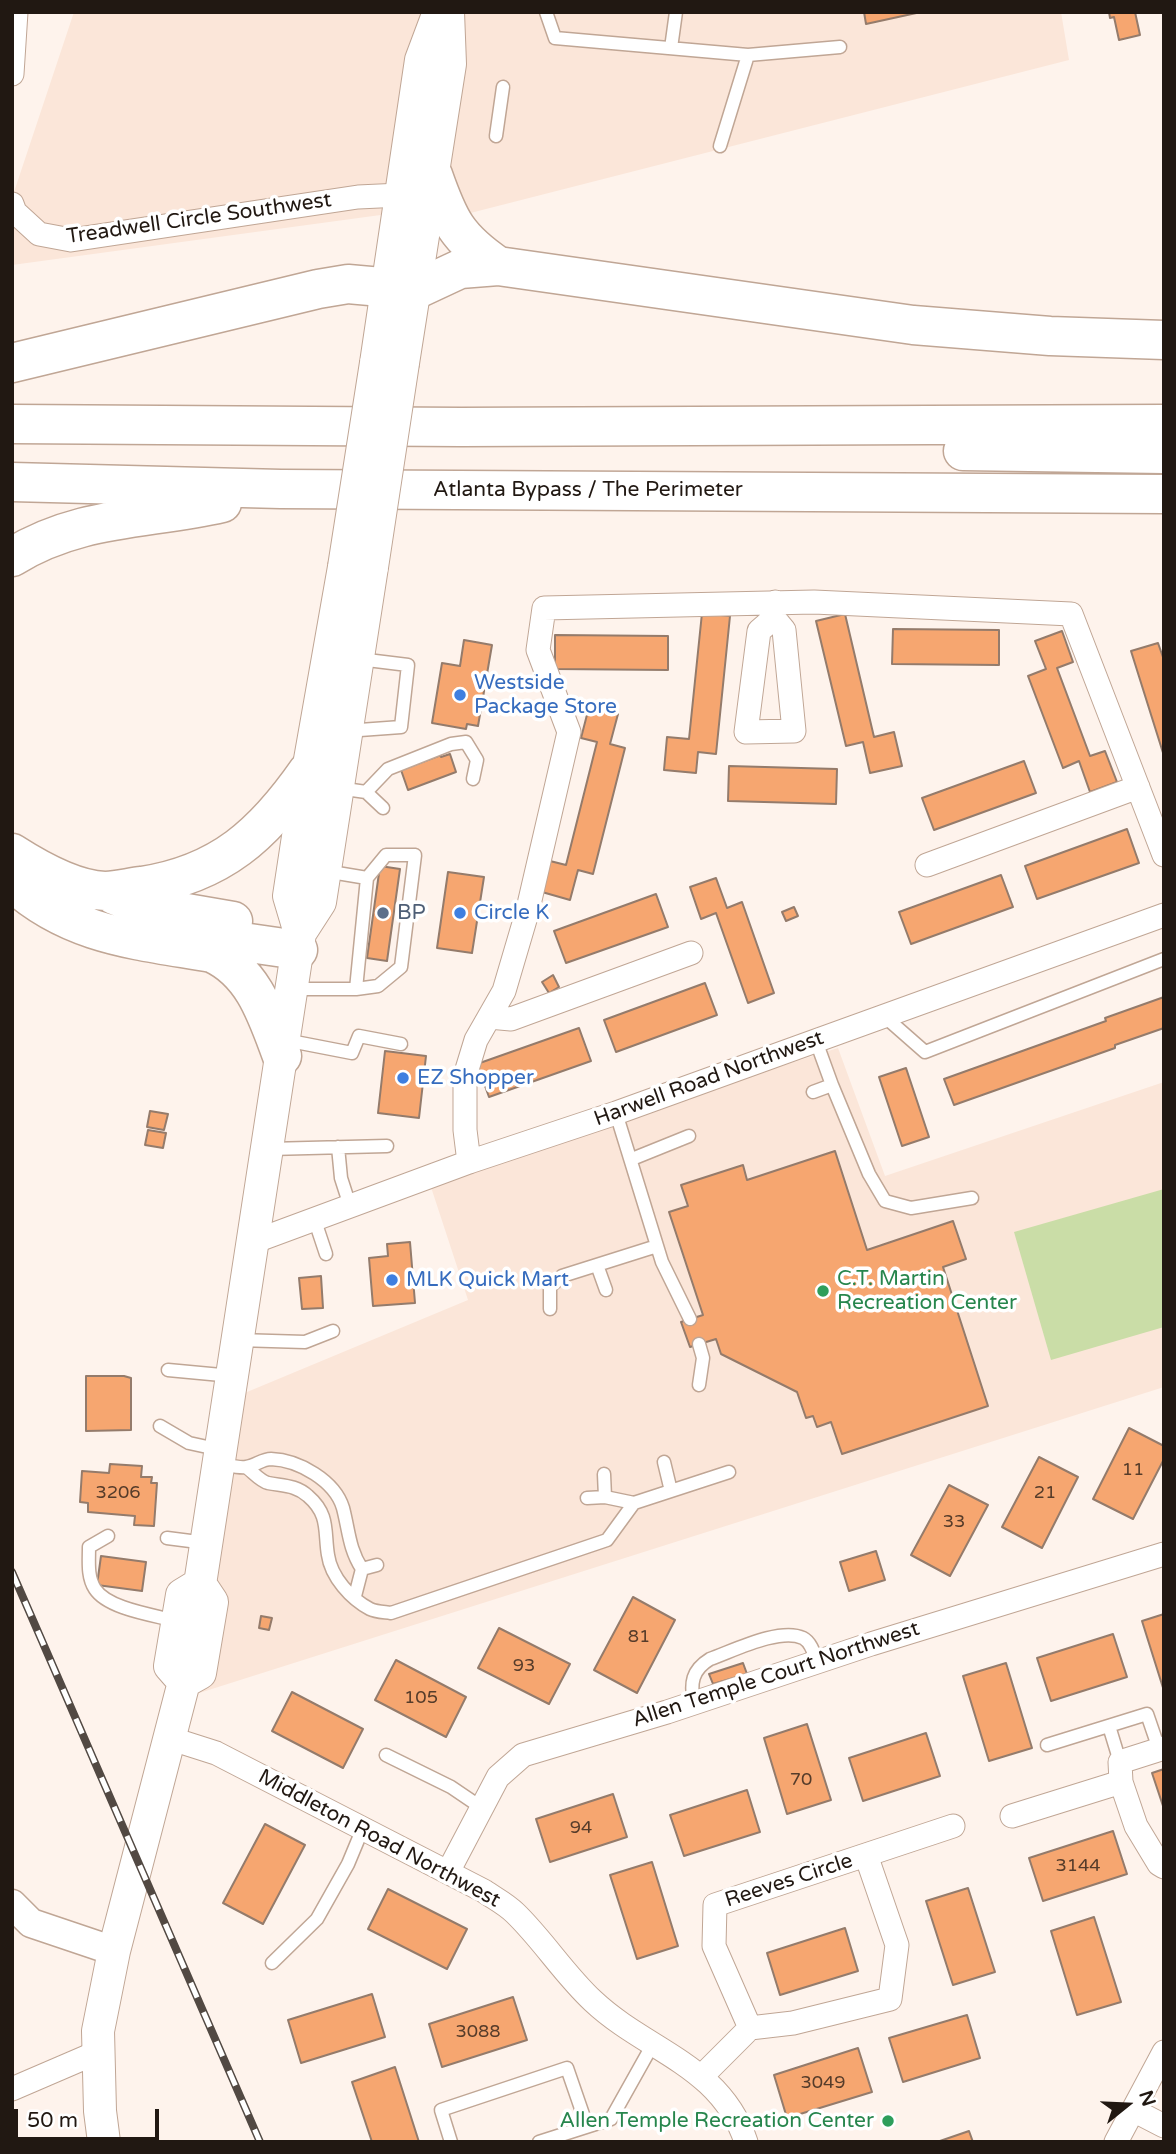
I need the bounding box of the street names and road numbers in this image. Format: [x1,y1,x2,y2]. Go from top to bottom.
street label: Treadwell Circle Southwest [65,188,333,250]
street label: Atlanta Bypass / The Perimeter [433,477,743,503]
street label: Harwell Road Northwest [591,1026,827,1132]
street label: Allen Temple Court Northwest [629,1617,923,1733]
street label: Middleton Road Northwest [254,1764,504,1914]
street label: Reeves Circle [722,1848,856,1914]

